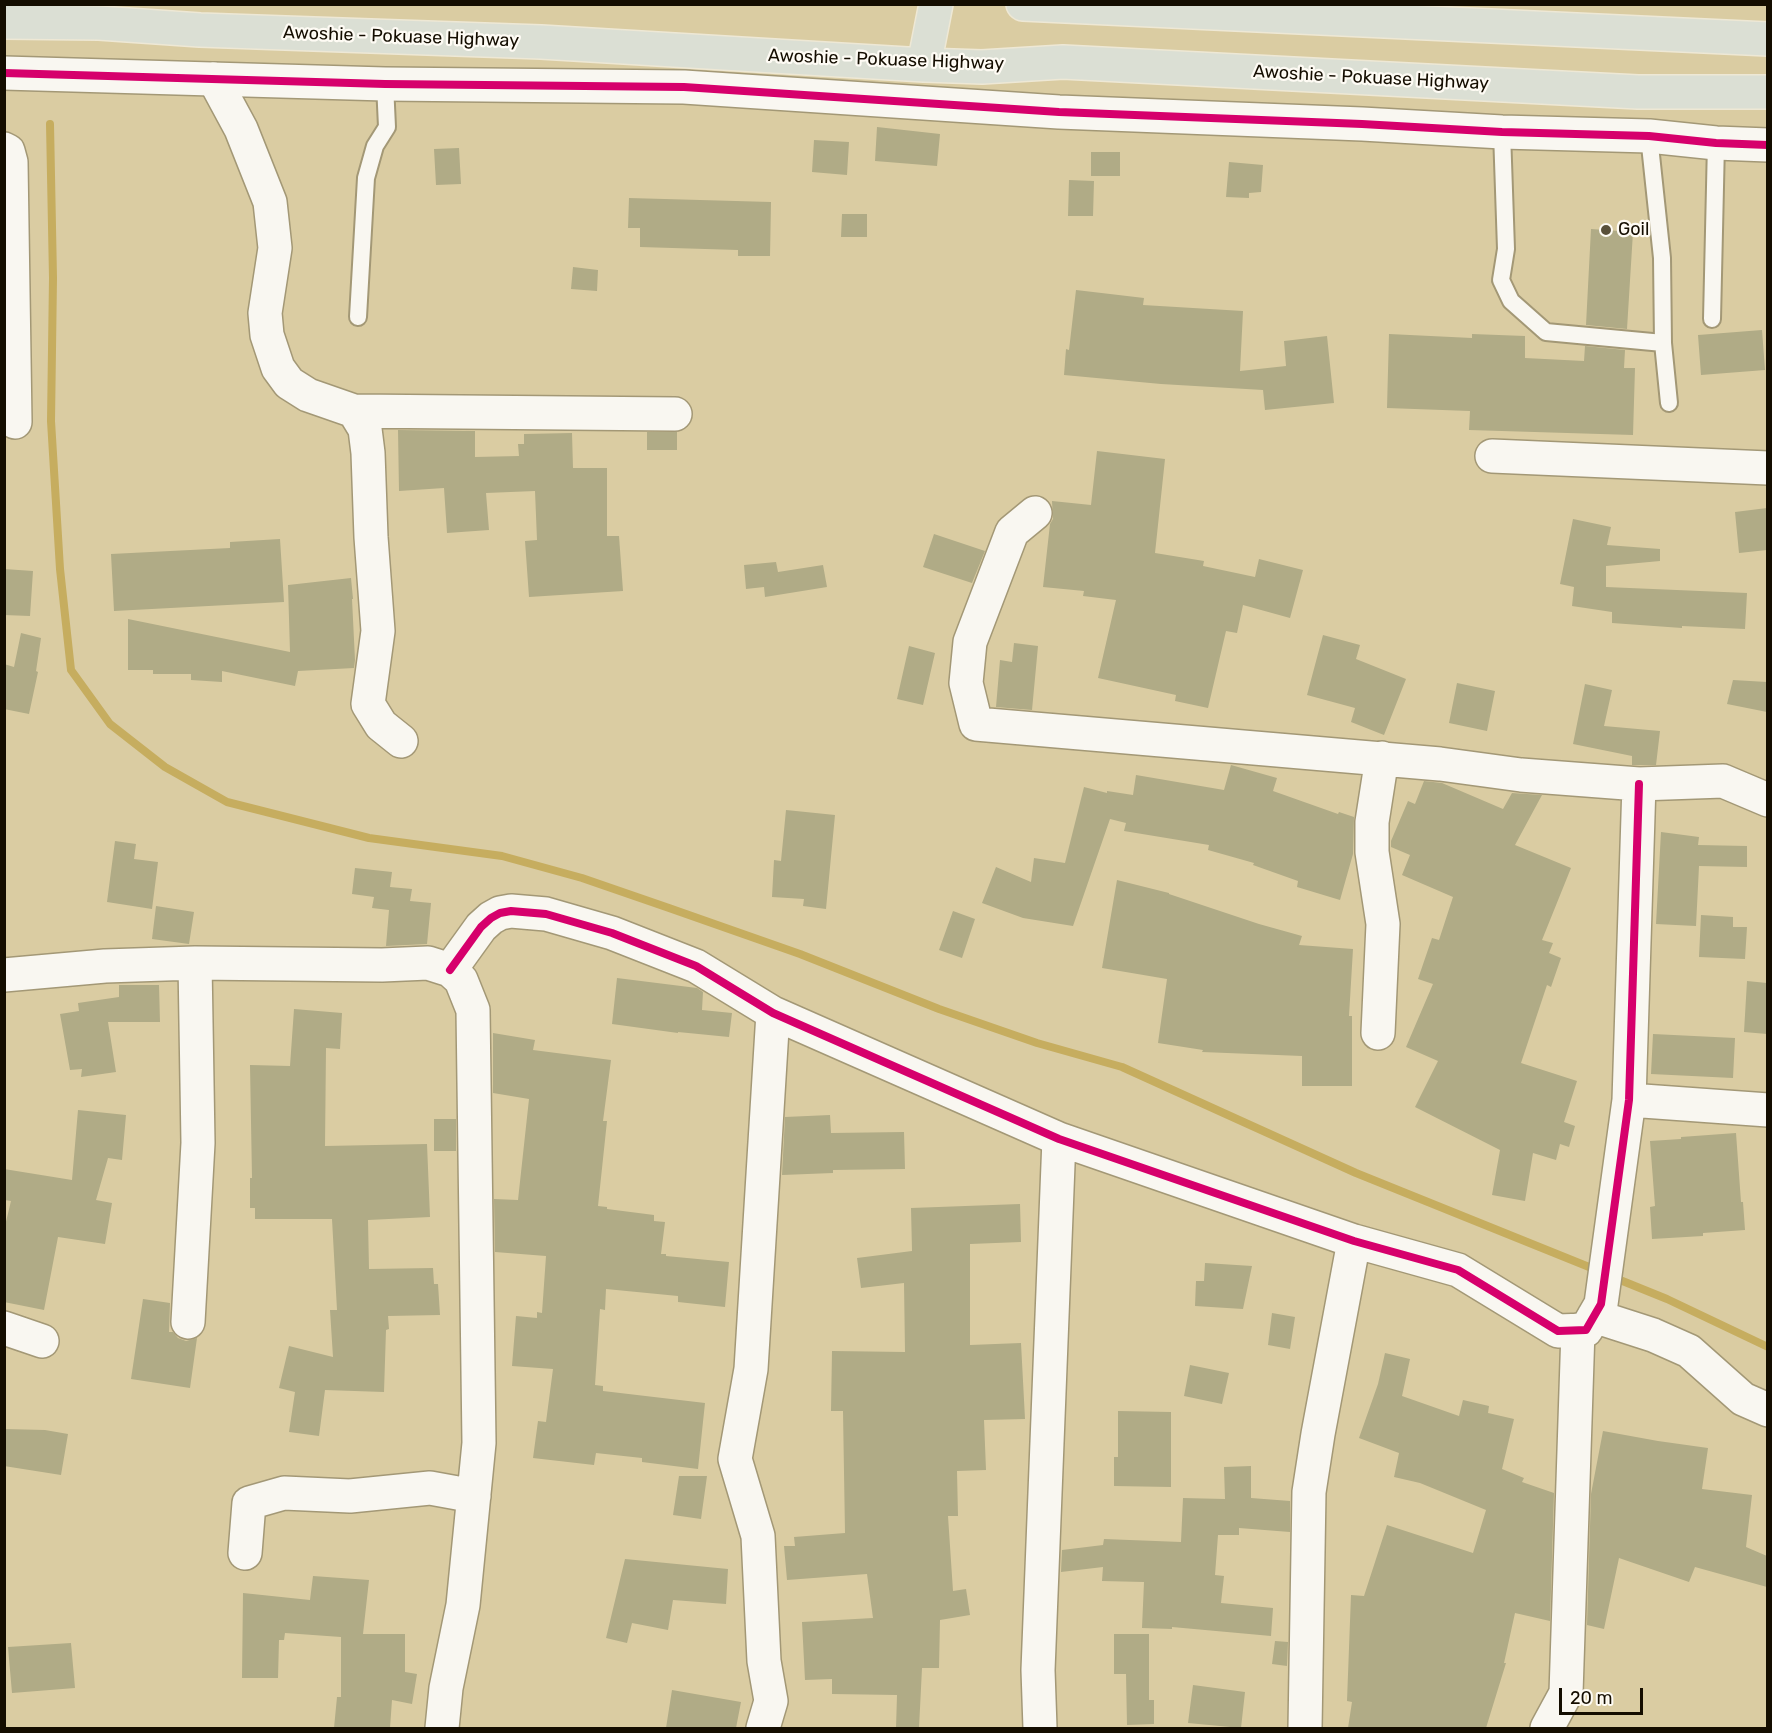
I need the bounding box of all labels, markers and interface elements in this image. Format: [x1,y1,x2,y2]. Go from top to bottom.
street label: Awoshie - Pokuase Highway [282,22,520,52]
street label: Awoshie - Pokuase Highway [767,45,1005,75]
street label: Awoshie - Pokuase Highway [1252,61,1490,95]
place label: Goil [1618,219,1649,241]
marker: Goil [1599,223,1613,237]
scale bar [1562,1676,1646,1714]
text: 20 m [1570,1687,1612,1709]

